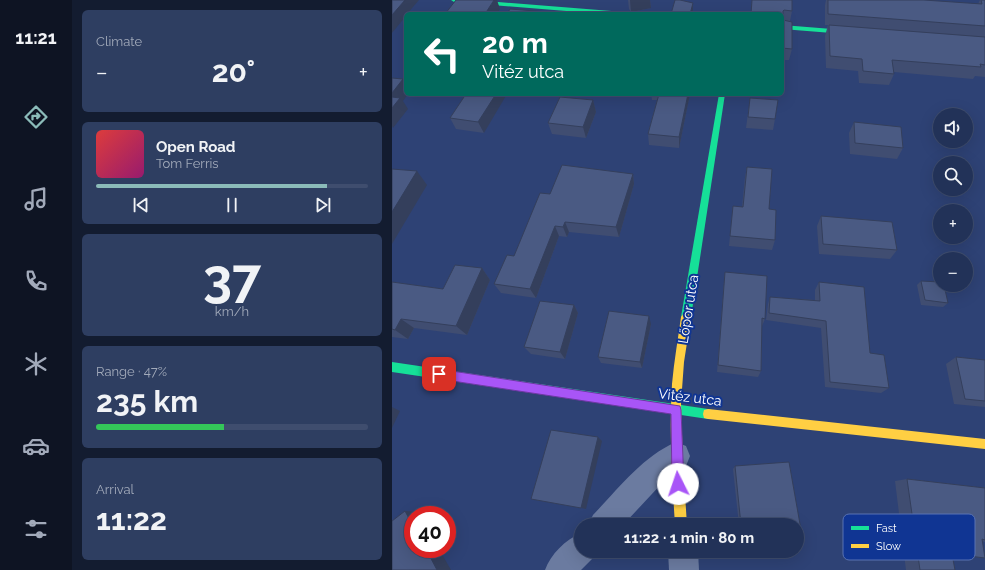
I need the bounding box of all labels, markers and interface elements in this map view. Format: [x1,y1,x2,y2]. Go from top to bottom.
text: 11:21 [15,27,57,48]
text: 20 m [482,27,548,60]
icon: left [416,28,468,80]
text: Climate [96,34,142,49]
text: 20° [212,54,255,89]
text: − [96,59,108,85]
text: + [359,59,368,85]
text: Vitéz utca [482,61,564,82]
icon: directions [22,103,50,131]
map controls [933,108,973,292]
button: sound [933,108,973,148]
text: Open Road [156,138,236,156]
text: Tom Ferris [156,156,219,171]
button: search [933,156,973,196]
icon: music [22,185,50,213]
icon: previous [130,194,152,216]
icon: pause [221,194,243,216]
icon: next [312,194,334,216]
button: + [933,204,973,244]
text: 37 [203,247,261,308]
button: − [933,252,973,292]
icon: phone [22,267,50,295]
street label: Lőpor utca [675,273,701,345]
text: km/h [215,304,249,319]
icon: climate [22,350,50,378]
pin [422,357,456,391]
icon: arrive [428,363,450,385]
text: Range · 47% [96,364,167,379]
text: 235 km [96,384,198,419]
street label: Vitéz utca [657,385,723,409]
icon: car [22,432,50,460]
position arrow [657,463,699,505]
text: Arrival [96,482,134,497]
text: 11:22 [96,502,167,537]
speed limit sign: 40 [404,506,456,558]
legend [843,514,975,560]
icon: filters [22,515,50,543]
text: Fast [876,522,897,535]
text: 11:22 · 1 min · 80 m [624,529,754,547]
text: Slow [876,540,901,553]

